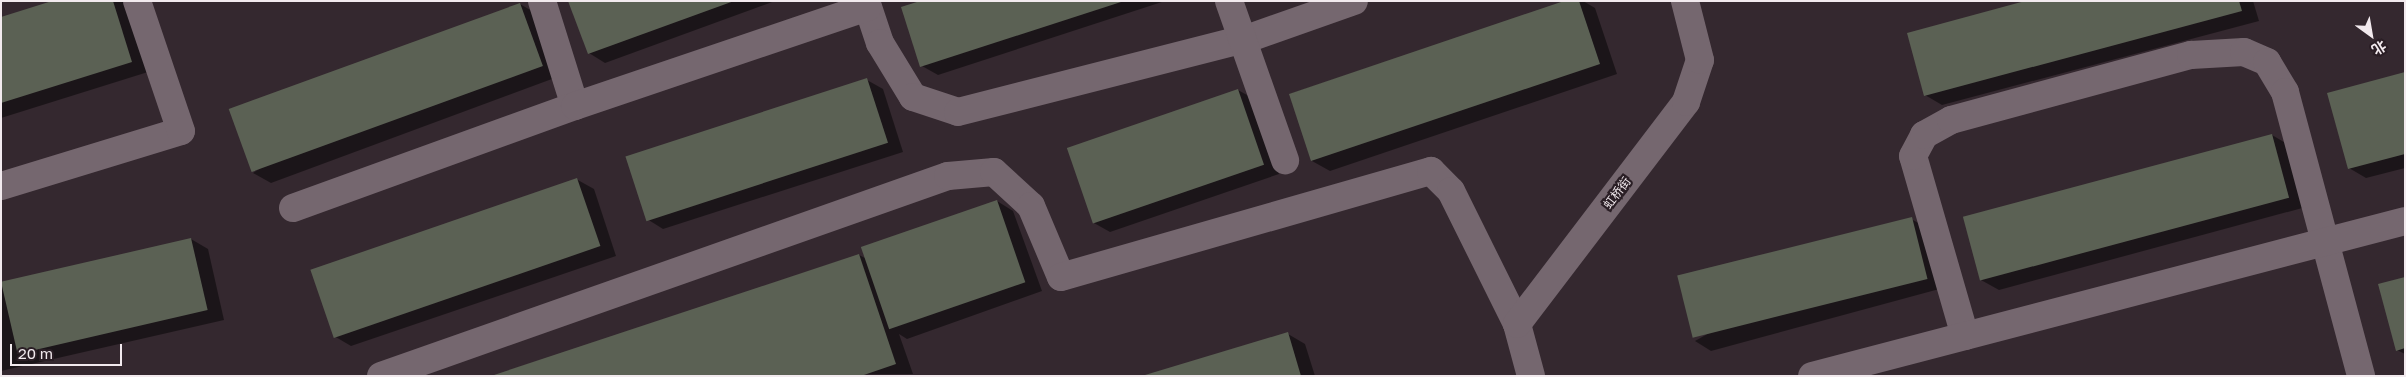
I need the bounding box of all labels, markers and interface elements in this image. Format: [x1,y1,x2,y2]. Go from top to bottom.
north arrow [2346,10,2396,60]
text: 北 [2369,37,2390,59]
street label: 虹桥街 [1600,174,1634,212]
scale bar [12,334,125,366]
text: 20 m [18,344,53,362]

